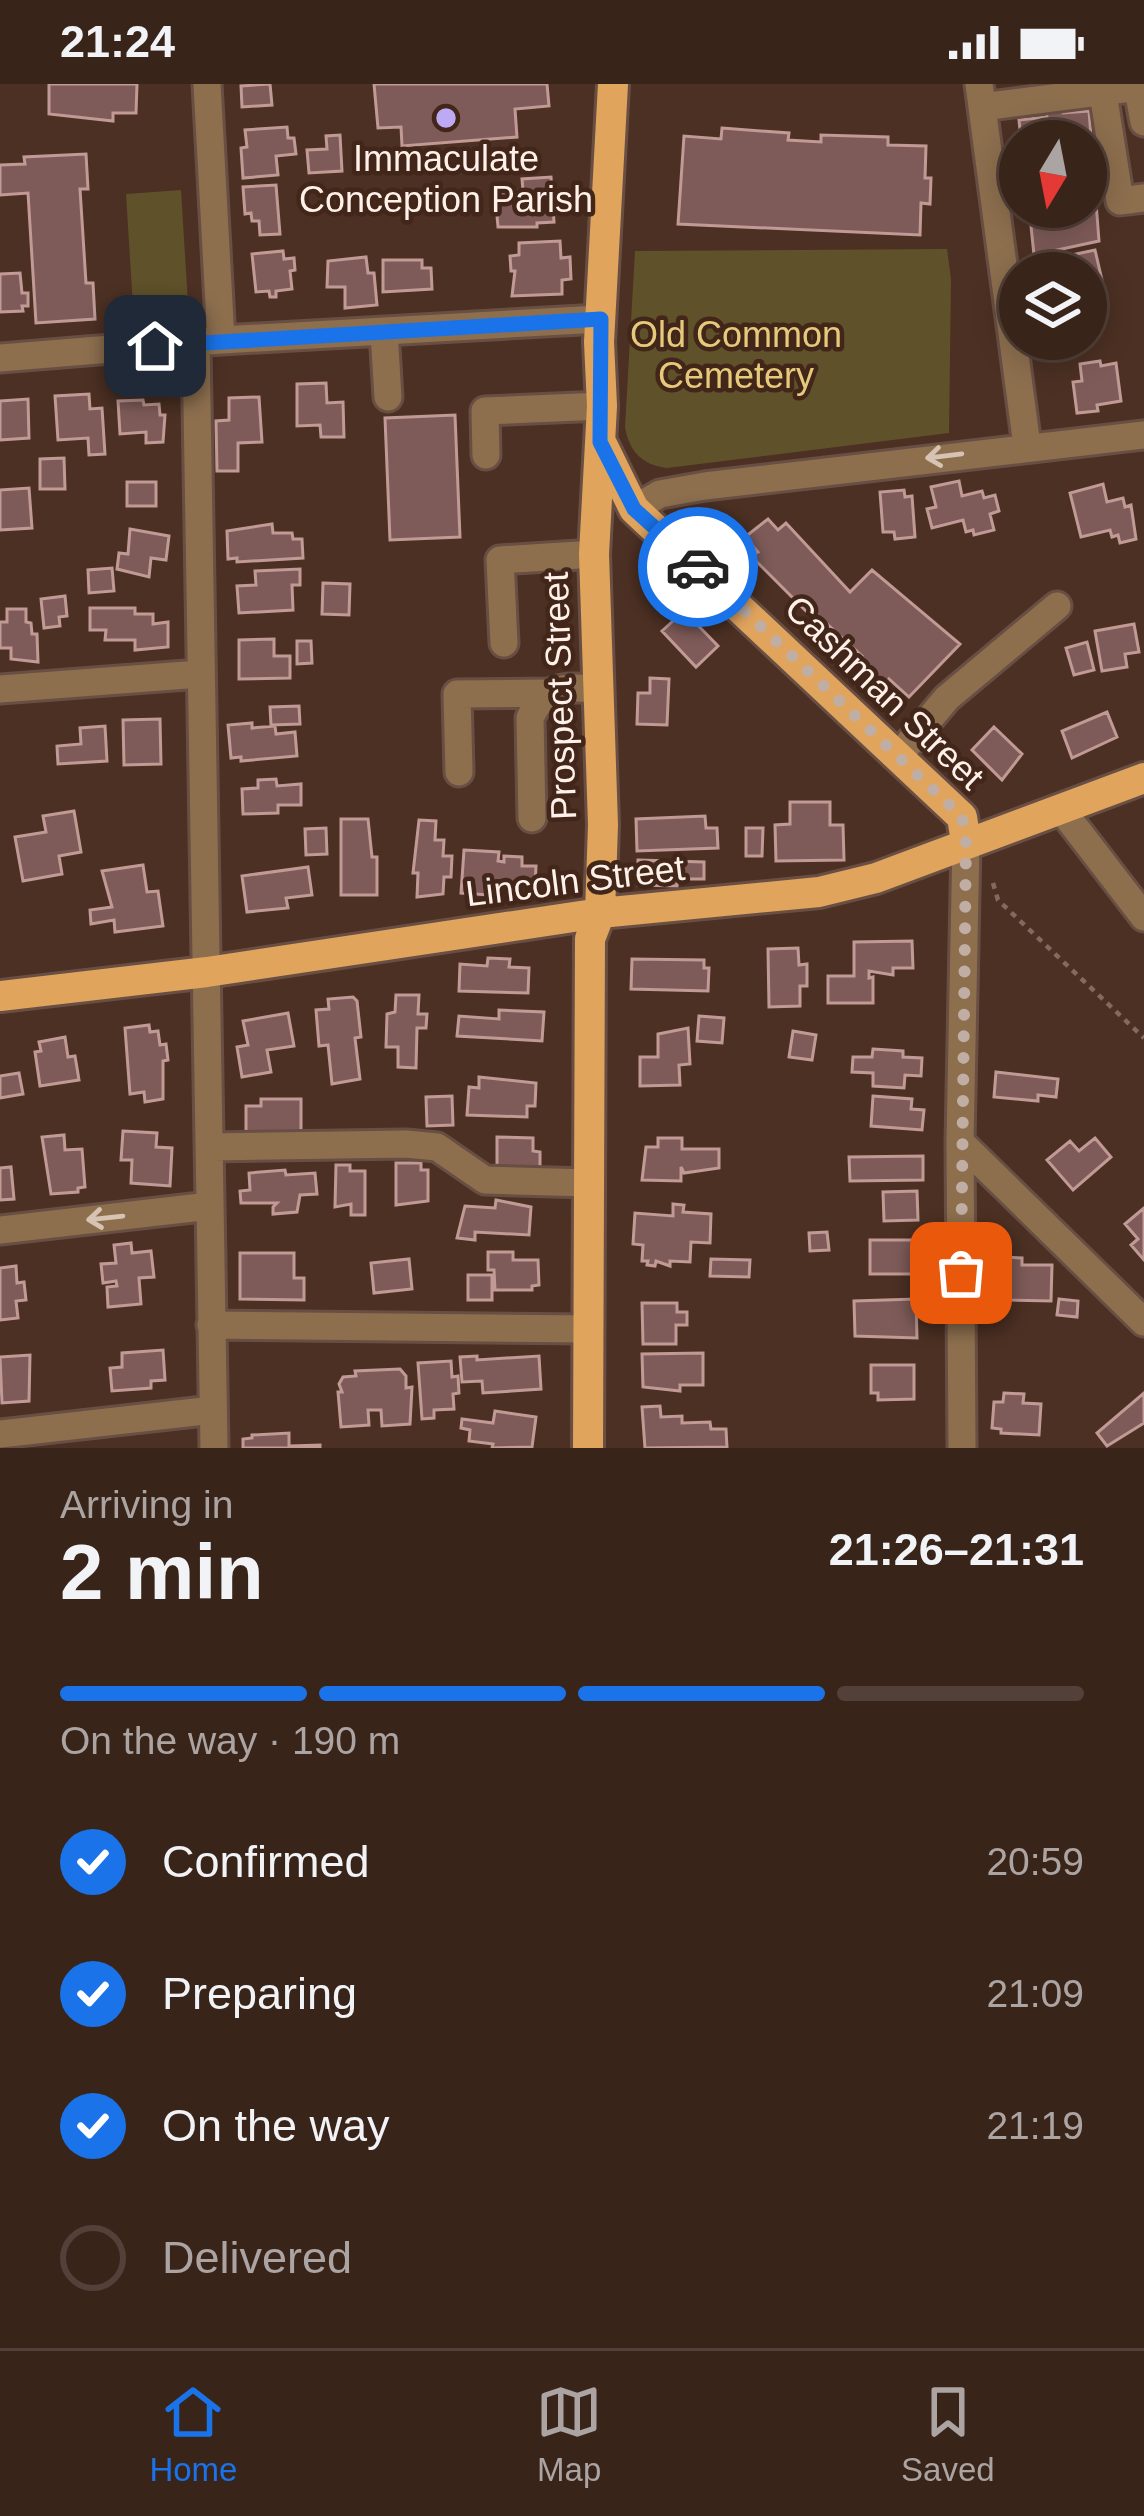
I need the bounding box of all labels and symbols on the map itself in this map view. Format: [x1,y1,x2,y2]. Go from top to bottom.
marker: Immaculate Conception Parish [433,105,459,131]
north arrow [999,120,1107,228]
place label: Immaculate Conception Parish [299,138,593,220]
pin [104,295,206,397]
park label: Old Common Cemetery [630,314,842,396]
one-way arrow [925,446,964,468]
courier [638,507,758,627]
street label: Prospect Street [535,571,584,821]
street label: Cashman Street [777,587,992,797]
street label: Lincoln Street [463,847,687,914]
one-way arrow [86,1207,125,1230]
pin [910,1222,1012,1324]

